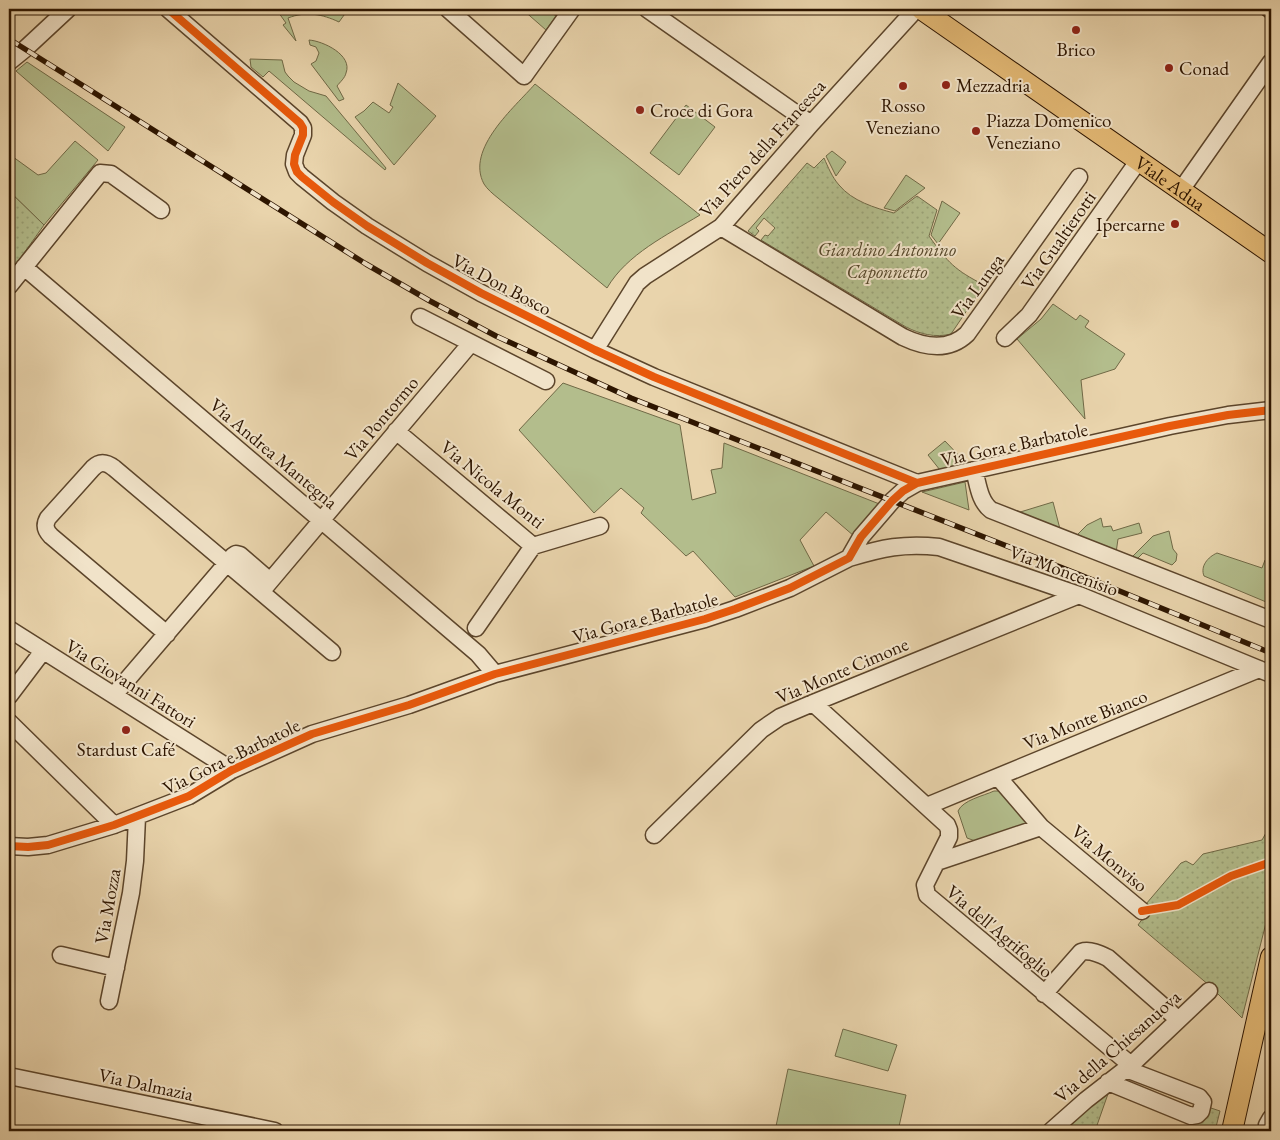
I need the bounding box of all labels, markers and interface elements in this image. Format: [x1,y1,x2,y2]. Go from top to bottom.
marker: Brico [1070,24,1082,36]
place label: Brico [1057,37,1095,62]
place label: Conad [1179,56,1230,81]
marker: Conad [1163,62,1175,74]
place label: Mezzadria [956,73,1031,98]
street label: Via Piero della Francesca [694,74,831,223]
marker: Mezzadria [940,79,952,91]
marker: Rosso Veneziano [897,80,909,92]
place label: Rosso Veneziano [866,93,940,140]
place label: Croce di Gora [650,98,753,123]
marker: Croce di Gora [634,104,646,116]
place label: Piazza Domenico Veneziano [986,108,1111,155]
marker: Piazza Domenico Veneziano [970,125,982,137]
street label: Viale Adua [1130,150,1211,217]
street label: Via Gualtierotti [1015,186,1102,294]
place label: Ipercarne [1096,212,1165,237]
marker: Ipercarne [1169,218,1181,230]
park label: Giardino Antonino Caponnetto [818,237,956,284]
street label: Via Don Bosco [448,248,556,321]
street label: Via Lunga [945,248,1010,324]
street label: Via Pontormo [339,371,424,466]
street label: Via Andrea Mantegna [204,392,343,515]
street label: Via Gora e Barbatole [938,417,1090,472]
street label: Via Nicola Monti [435,435,550,534]
street label: Via Moncenisio [1006,539,1122,602]
street label: Via Gora e Barbatole [570,586,721,649]
street label: Via Monte Cimone [772,631,912,710]
street label: Via Giovanni Fattori [61,633,201,734]
street label: Via Monte Bianco [1019,683,1151,756]
street label: Via Gora e Barbatole [158,712,304,801]
marker: Stardust Café [120,724,132,736]
place label: Stardust Café [77,737,175,762]
street label: Via Monviso [1066,819,1153,898]
street label: Via Mozza [89,866,126,946]
street label: Via dell'Agrifoglio [941,879,1059,984]
street label: Via della Chiesanuova [1049,984,1186,1108]
street label: Via Dalmazia [96,1062,196,1107]

